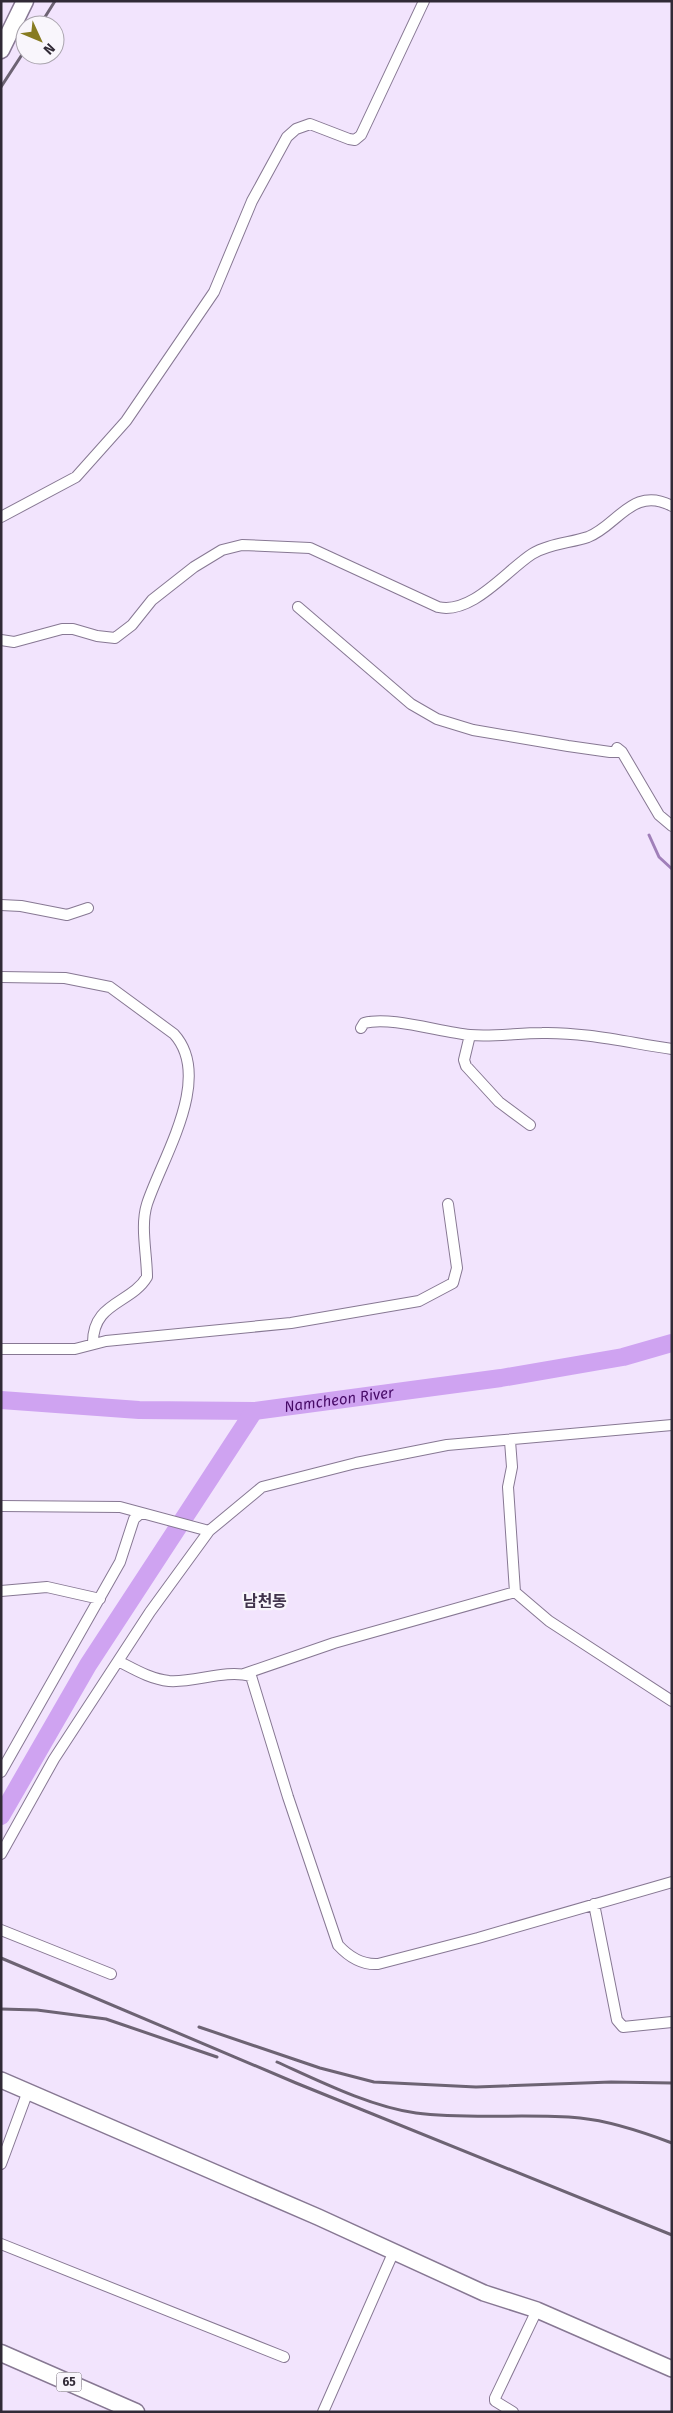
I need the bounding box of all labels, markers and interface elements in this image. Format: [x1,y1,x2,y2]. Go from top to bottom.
north arrow [15,15,65,65]
text: N [40,39,58,58]
water label: Namcheon River [283,1383,396,1416]
district label: 남천동 [243,1592,287,1611]
road number: 65 [56,2372,82,2392]

